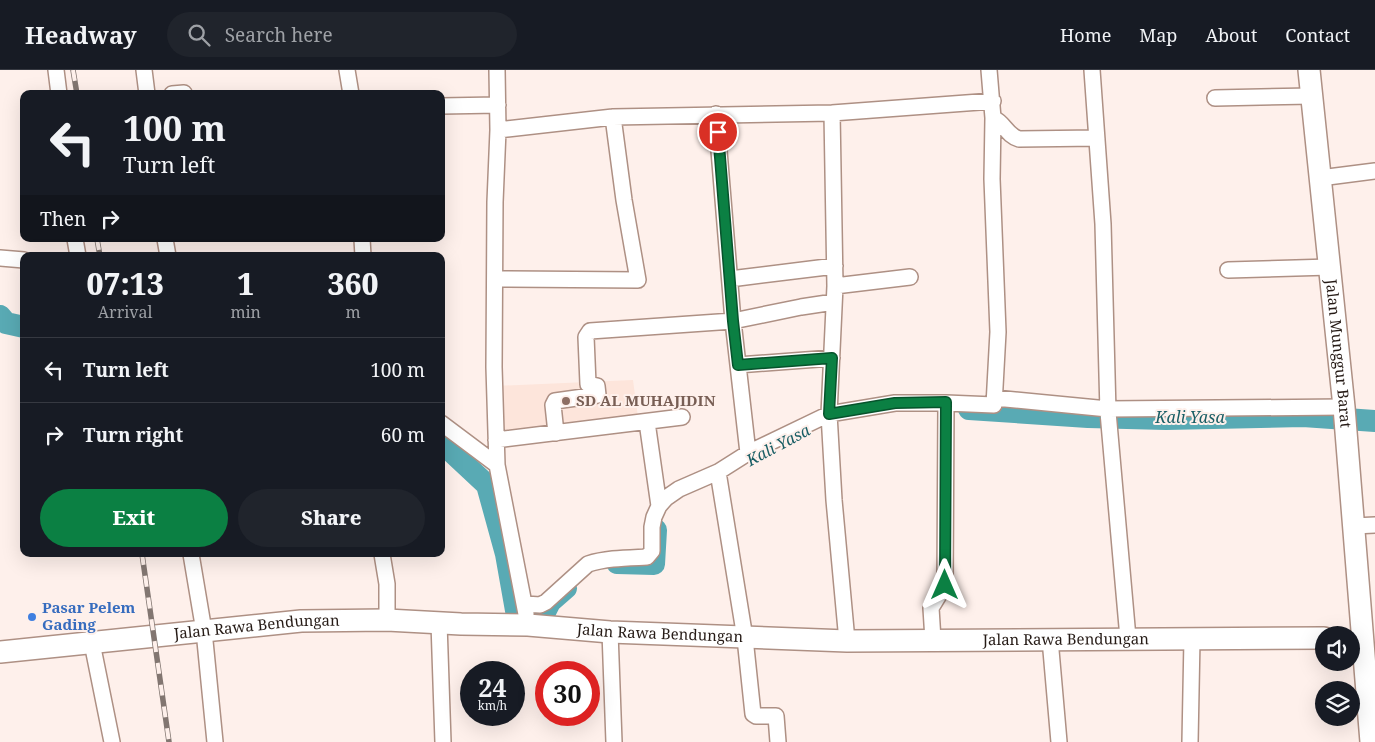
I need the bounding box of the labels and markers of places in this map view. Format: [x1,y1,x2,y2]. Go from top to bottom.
pin [697,111,739,153]
place label: SD AL MUHAJIDIN [576,390,716,410]
marker: SD AL MUHAJIDIN [560,395,572,407]
place label: Pasar Pelem Gading [42,597,136,634]
marker: Pasar Pelem Gading [26,611,38,623]

